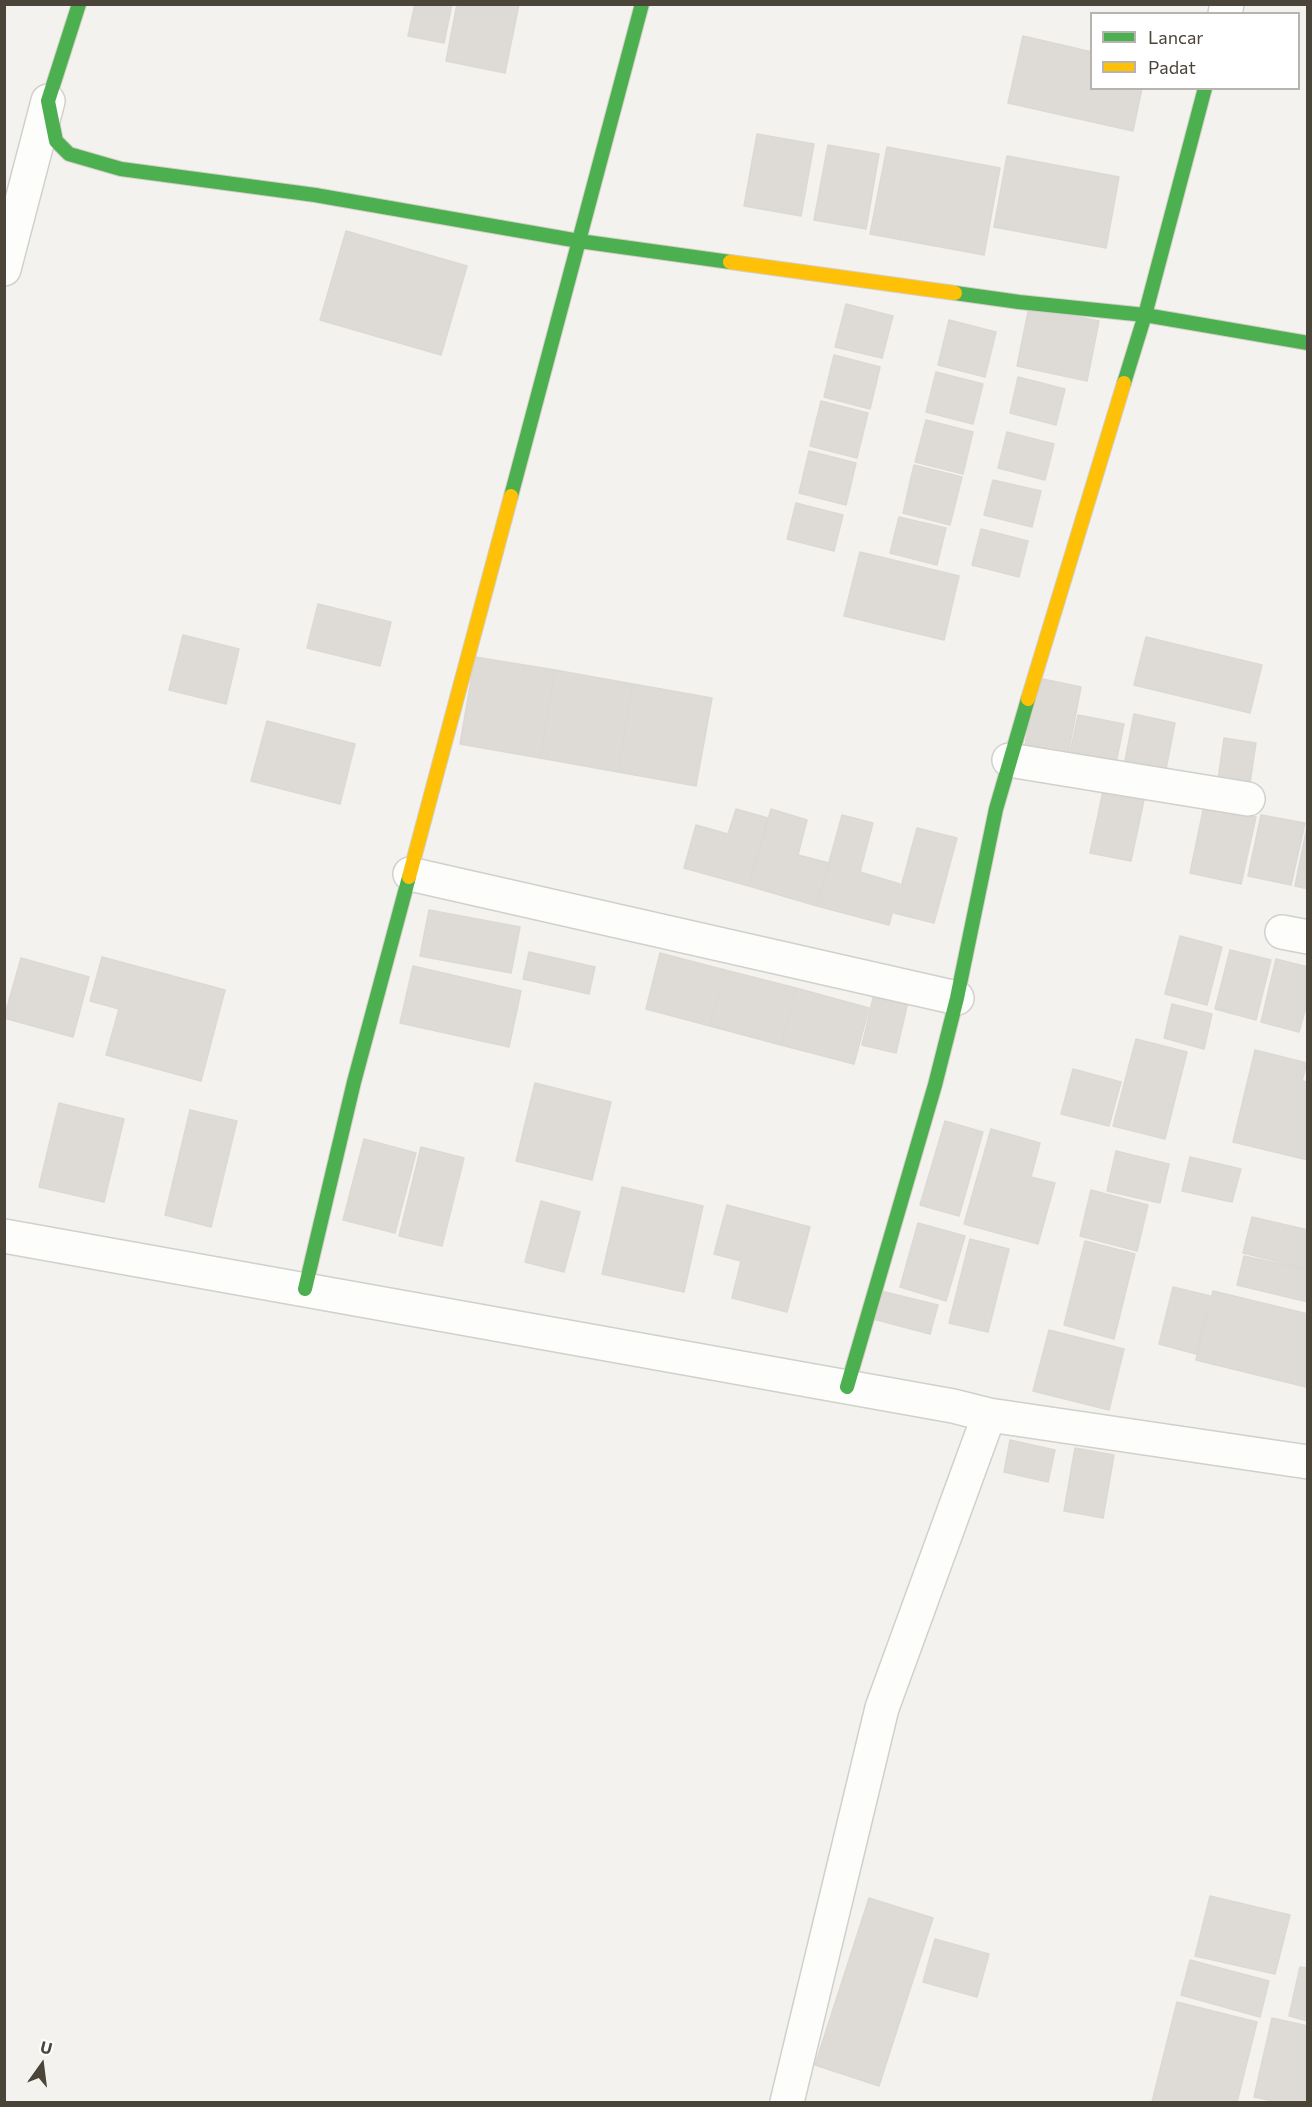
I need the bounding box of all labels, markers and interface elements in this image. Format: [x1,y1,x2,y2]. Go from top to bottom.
legend [1090,12,1300,90]
text: Lancar [1148,26,1204,48]
text: Padat [1148,56,1196,78]
north arrow [12,2035,72,2095]
text: U [39,2036,54,2058]

